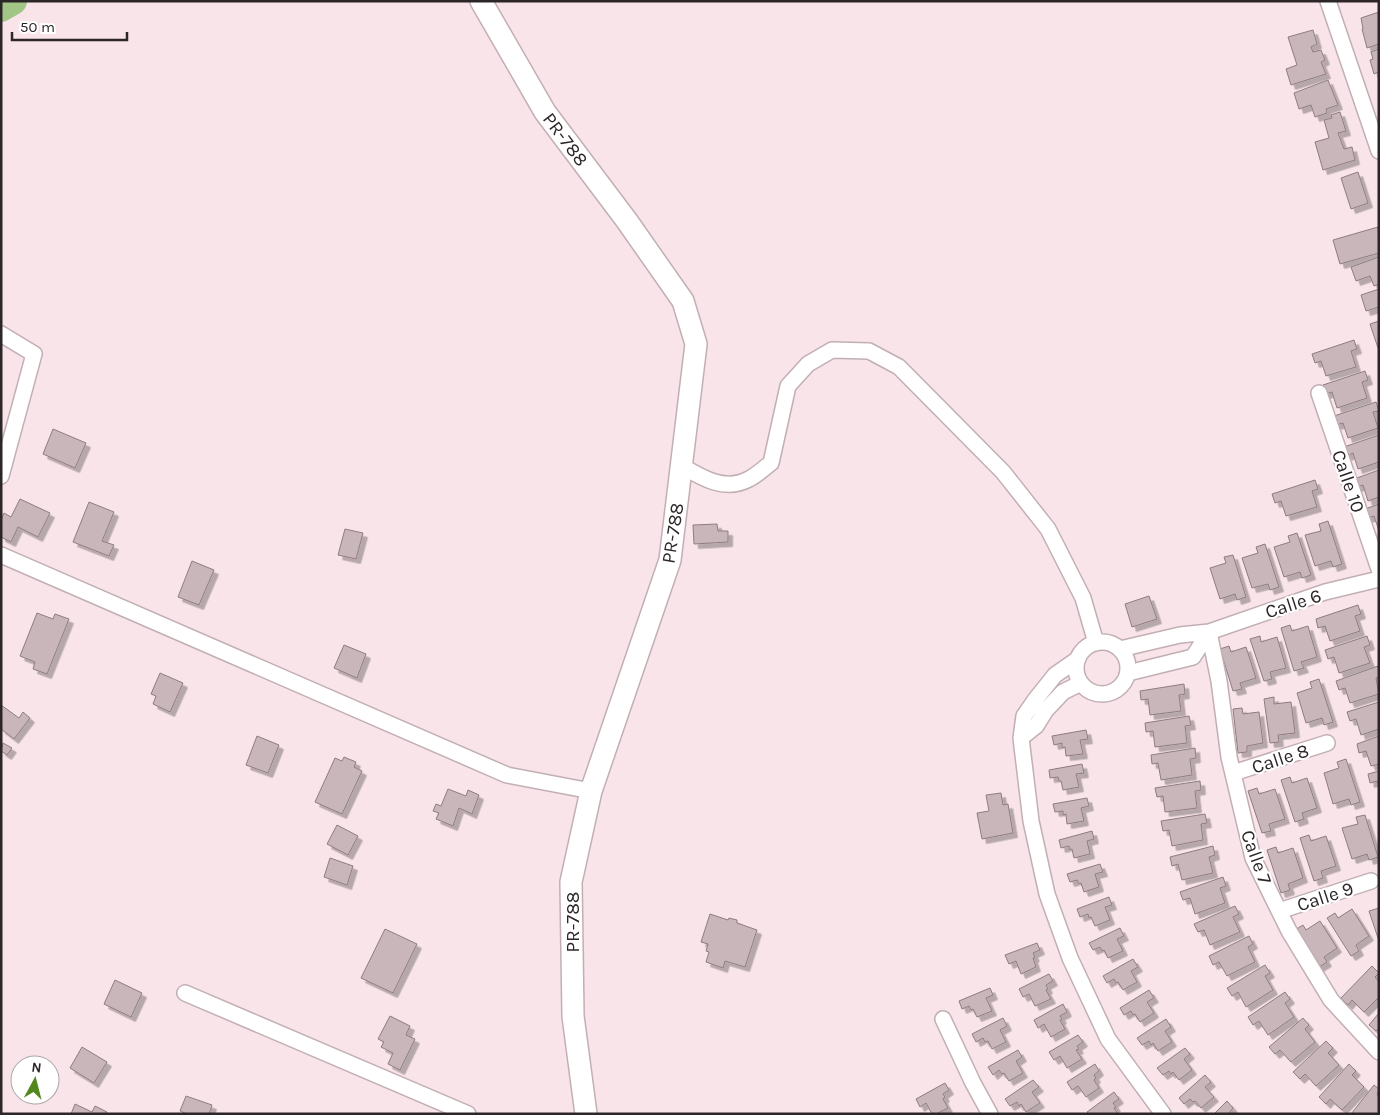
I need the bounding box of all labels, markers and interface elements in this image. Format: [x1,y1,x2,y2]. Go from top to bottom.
scale bar [12,10,128,42]
text: 50 m [20,18,55,36]
street label: PR-788 [538,109,592,171]
street label: Calle 10 [1327,447,1369,515]
street label: PR-788 [657,501,689,565]
street label: Calle 6 [1262,585,1324,623]
street label: Calle 8 [1249,739,1312,778]
street label: Calle 7 [1236,827,1276,887]
street label: Calle 9 [1294,878,1356,916]
street label: PR-788 [562,891,584,953]
north arrow [10,1055,60,1105]
text: N [31,1059,43,1077]

